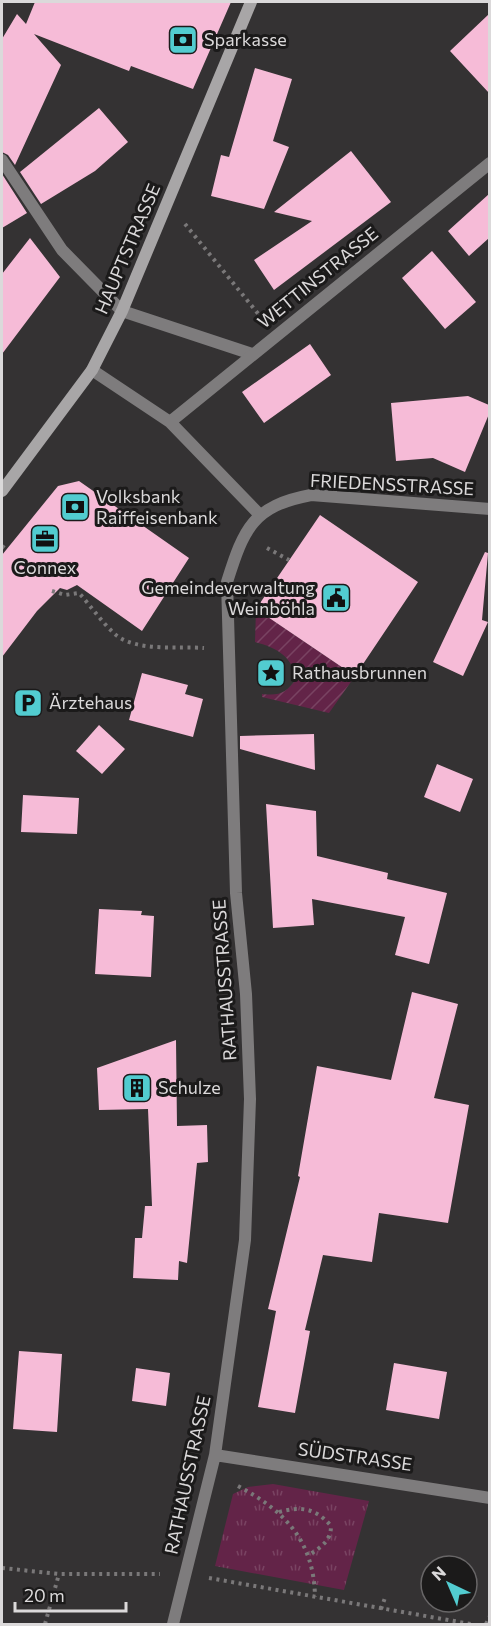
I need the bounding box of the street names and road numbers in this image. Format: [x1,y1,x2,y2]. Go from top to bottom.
street label: HAUPTSTRASSE [90,180,164,317]
street label: WETTINSTRASSE [253,222,382,333]
street label: FRIEDENSSTRASSE [309,469,475,499]
street label: RATHAUSSTRASSE [207,899,241,1061]
street label: RATHAUSSTRASSE [159,1393,215,1556]
street label: SÜDSTRASSE [297,1437,414,1475]

